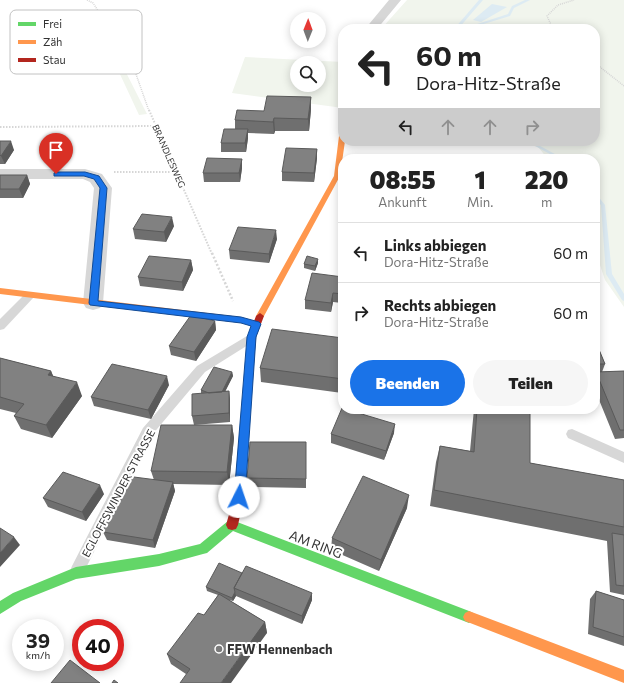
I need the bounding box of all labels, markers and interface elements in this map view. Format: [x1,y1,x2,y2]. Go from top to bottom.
legend [10,10,142,74]
north arrow [290,12,326,48]
map controls [290,12,326,92]
text: Frei [43,17,62,30]
text: Zäh [43,35,62,48]
text: 60 m [416,38,482,72]
icon: left [350,40,402,92]
text: Stau [43,53,66,66]
button: search [290,56,326,92]
text: Dora-Hitz-Straße [416,72,561,94]
icon: left [395,116,417,138]
icon: ahead [437,116,459,138]
icon: ahead [479,116,501,138]
icon: right [521,116,543,138]
street label: BRANDLESWEG [150,123,188,189]
pin [39,133,73,174]
icon: arrive [45,139,67,161]
text: 08:55 [369,165,436,194]
text: 1 [475,165,486,194]
text: 220 [525,165,568,194]
text: Ankunft [378,194,427,210]
text: Min. [467,194,493,210]
text: m [541,194,552,210]
text: Links abbiegen [384,236,486,254]
icon: left [350,242,372,264]
text: 60 m [553,244,588,262]
text: Dora-Hitz-Straße [384,254,489,270]
text: Rechts abbiegen [384,296,496,314]
icon: right [350,302,372,324]
text: 60 m [553,304,588,322]
text: Dora-Hitz-Straße [384,314,489,330]
button: Beenden [350,360,465,406]
button: Teilen [473,360,588,406]
street label: EGLOFFSWINDER STRASSE [79,427,157,559]
position arrow [218,476,260,518]
street label: AM RING [287,527,345,561]
speed limit sign: 40 [72,619,124,671]
text: 39 [26,628,50,652]
place label: FFW Hennenbach [227,641,332,657]
marker: FFW Hennenbach [214,644,224,654]
text: km/h [26,649,50,661]

